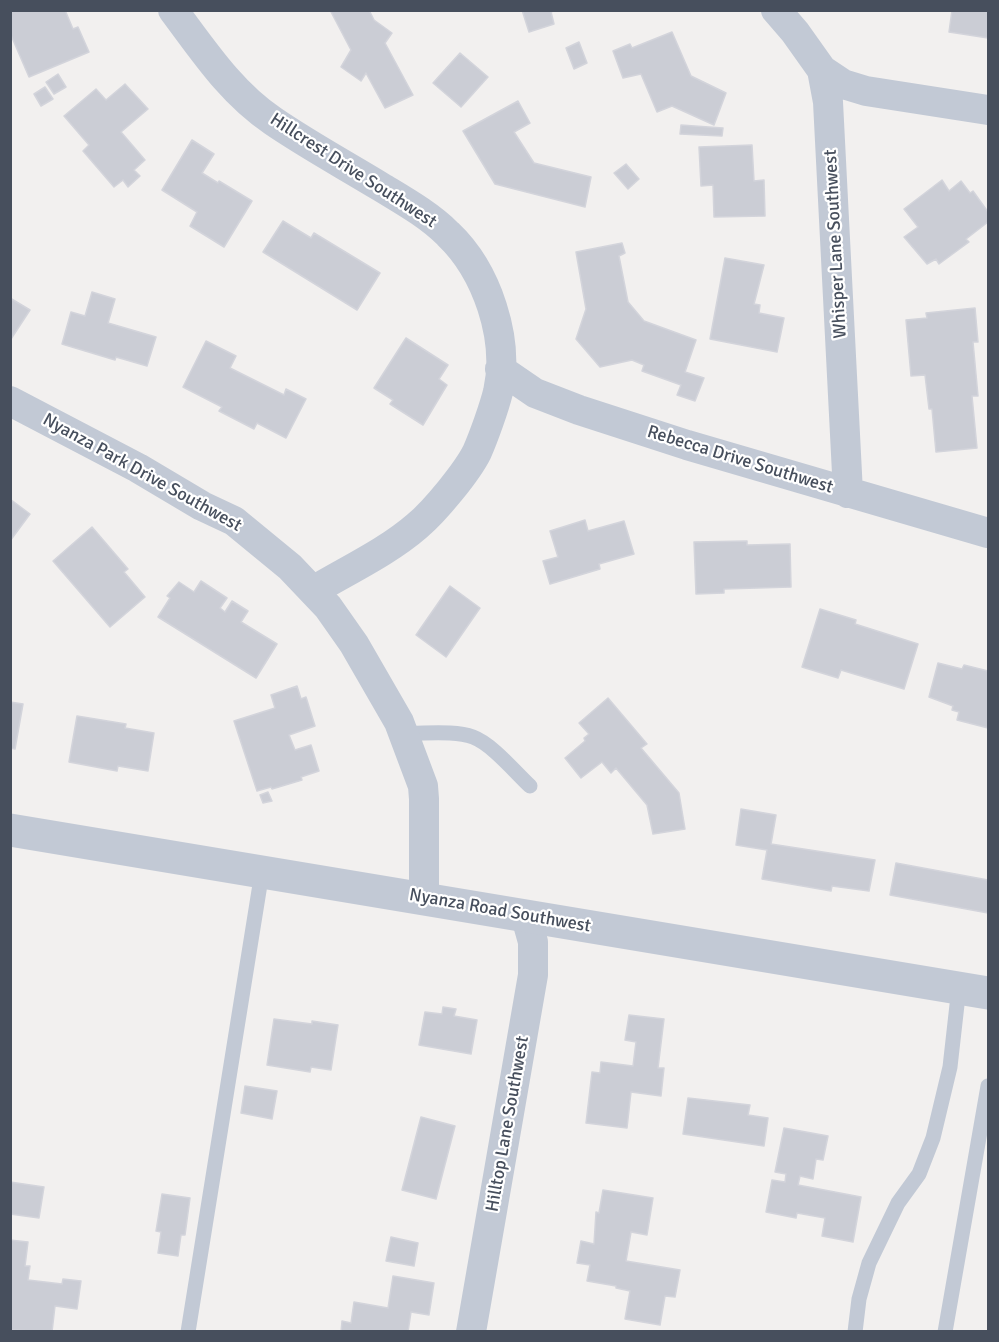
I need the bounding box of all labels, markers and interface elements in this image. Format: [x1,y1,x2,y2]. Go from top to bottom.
street label: Hillcrest Drive Southwest [266,109,440,233]
street label: Whisper Lane Southwest [820,149,852,339]
street label: Nyanza Park Drive Southwest [39,409,245,537]
street label: Rebecca Drive Southwest [644,421,836,499]
street label: Nyanza Road Southwest [408,884,592,938]
street label: Hilltop Lane Southwest [482,1034,534,1214]

